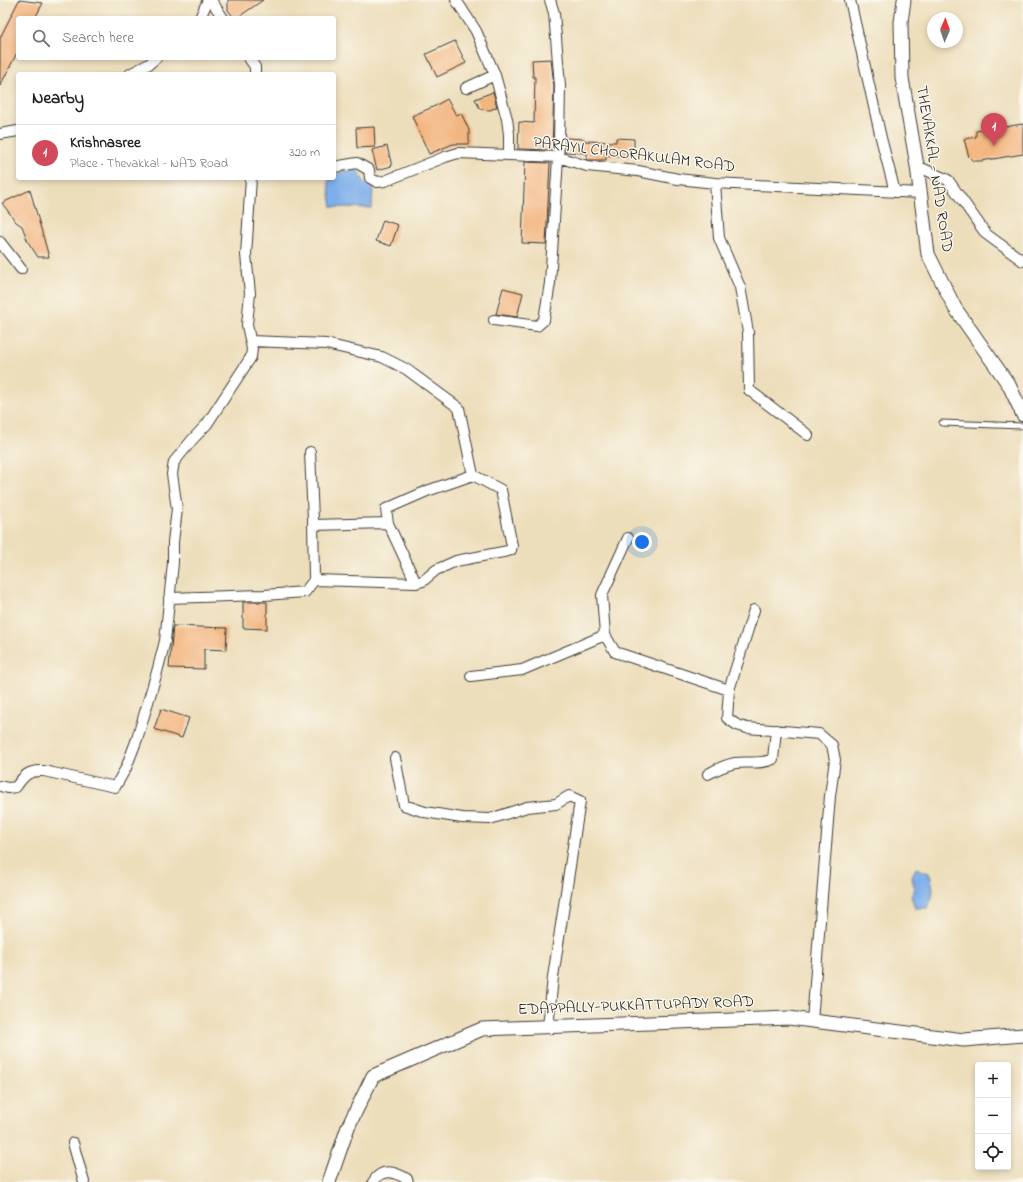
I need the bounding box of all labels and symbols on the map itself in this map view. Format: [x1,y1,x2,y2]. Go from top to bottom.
north arrow [927,12,963,48]
street label: THEVAKKAL - NAD ROAD [909,84,959,254]
pin: 1 [981,113,1007,146]
street label: PARAYIL CHOORAKULAM ROAD [532,131,736,179]
your location [632,532,652,552]
street label: EDAPPALLY-PUKKATTUPADY ROAD [517,990,755,1022]

